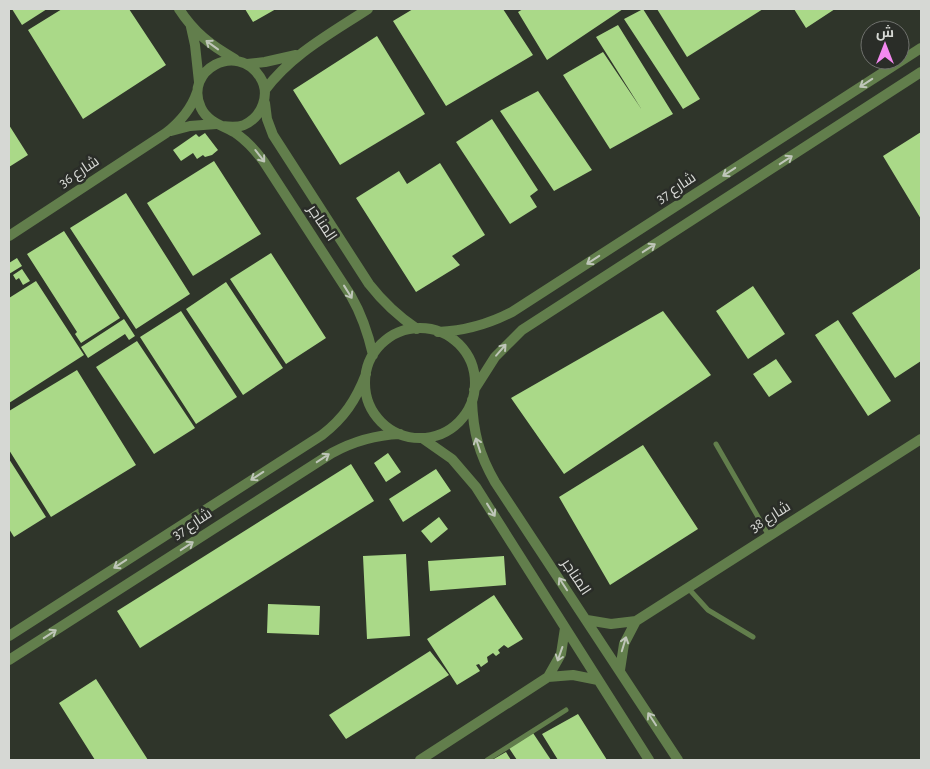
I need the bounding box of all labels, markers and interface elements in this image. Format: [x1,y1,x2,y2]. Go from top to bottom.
north arrow [860,20,910,70]
text: ش [876,24,894,41]
one-way arrow [205,40,219,50]
one-way arrow [859,79,873,89]
one-way arrow [254,149,265,162]
street label: شارع 36 [56,153,103,193]
one-way arrow [778,154,792,164]
one-way arrow [722,166,736,177]
street label: شارع 37 [653,169,700,209]
street label: المناجر [303,201,339,244]
one-way arrow [642,243,656,253]
one-way arrow [586,255,600,265]
one-way arrow [344,284,354,298]
one-way arrow [496,343,507,356]
one-way arrow [473,438,483,454]
one-way arrow [316,453,330,463]
one-way arrow [250,472,264,482]
street label: شارع 38 [746,498,795,538]
one-way arrow [485,503,496,517]
street label: شارع 37 [169,505,216,545]
one-way arrow [179,541,193,551]
street label: المناجر [557,555,593,598]
one-way arrow [113,559,127,570]
one-way arrow [558,577,568,591]
one-way arrow [42,628,56,638]
one-way arrow [620,637,630,653]
one-way arrow [555,646,564,661]
one-way arrow [647,713,657,727]

